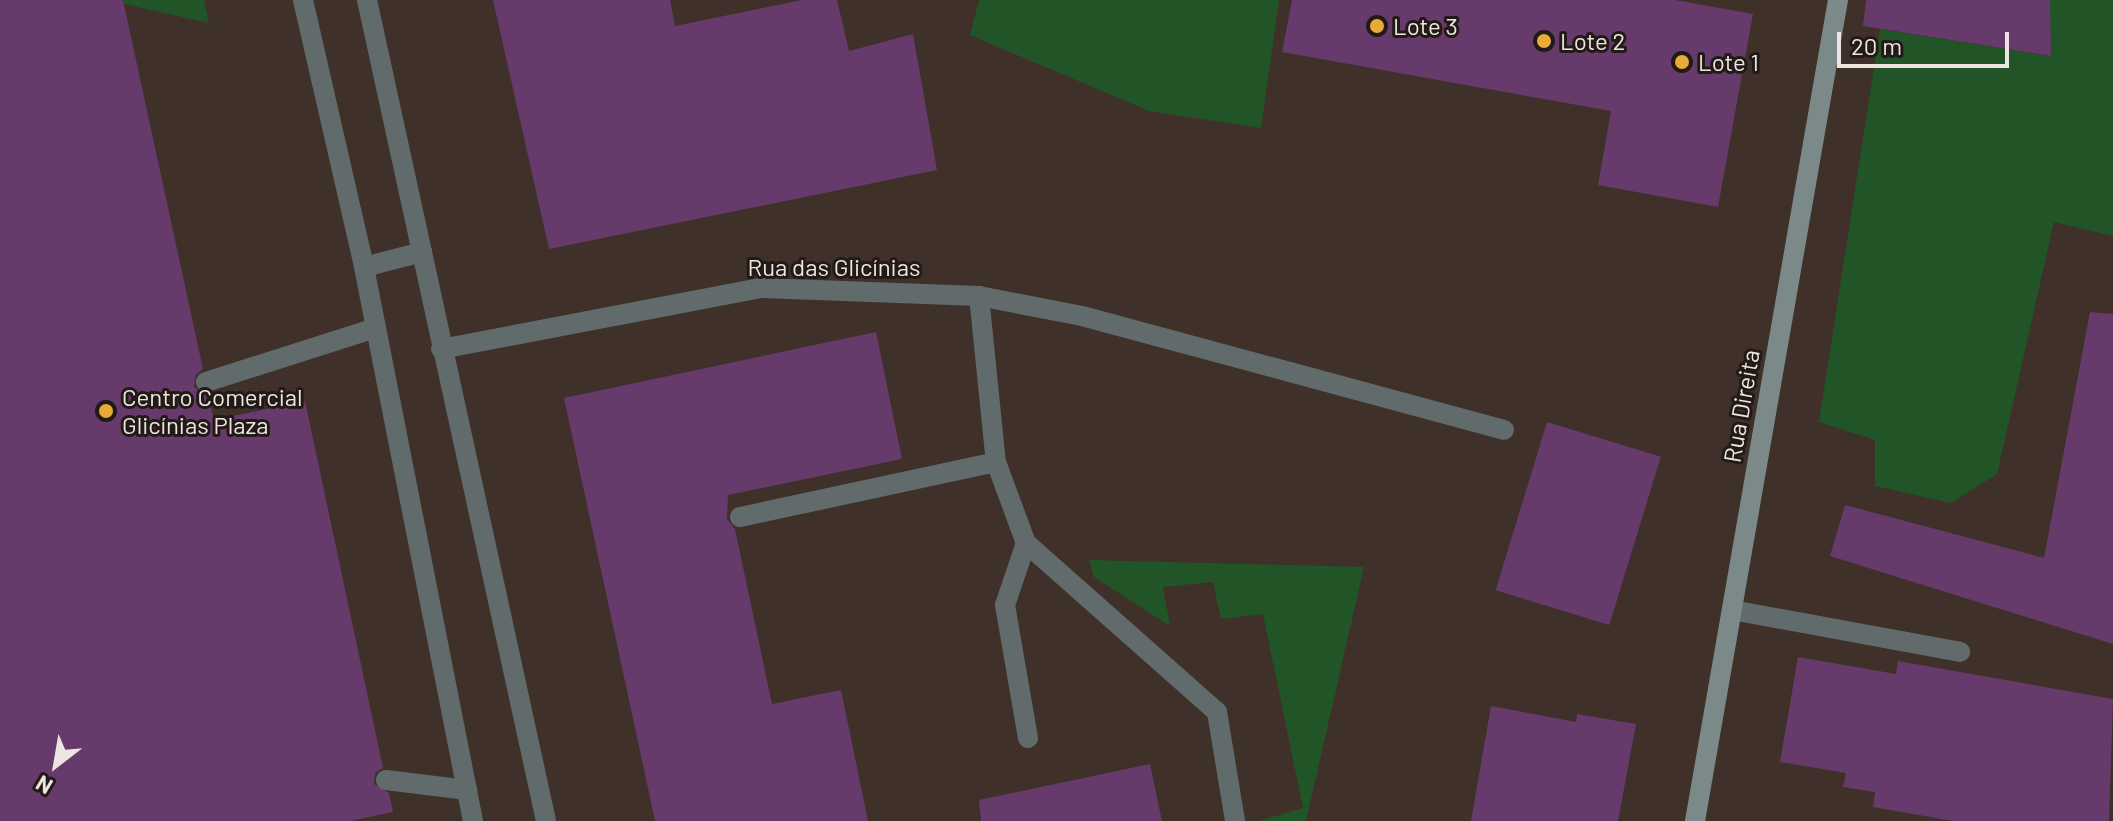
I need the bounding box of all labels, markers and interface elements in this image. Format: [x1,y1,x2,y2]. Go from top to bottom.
place label: Lote 3 [1393,12,1458,40]
scale bar [1841,16,2013,66]
marker: Lote 3 [1368,17,1386,35]
place label: Lote 2 [1560,27,1625,55]
text: 20 m [1851,31,1902,60]
marker: Lote 2 [1535,32,1553,50]
place label: Lote 1 [1698,48,1759,76]
marker: Lote 1 [1673,53,1691,71]
street label: Rua das Glicínias [747,253,921,281]
street label: Rua Direita [1717,347,1765,465]
place label: Centro Comercial Glicínias Plaza [122,383,303,439]
marker: Centro Comercial Glicínias Plaza [97,402,115,420]
north arrow [16,725,96,805]
text: N [31,771,57,800]

